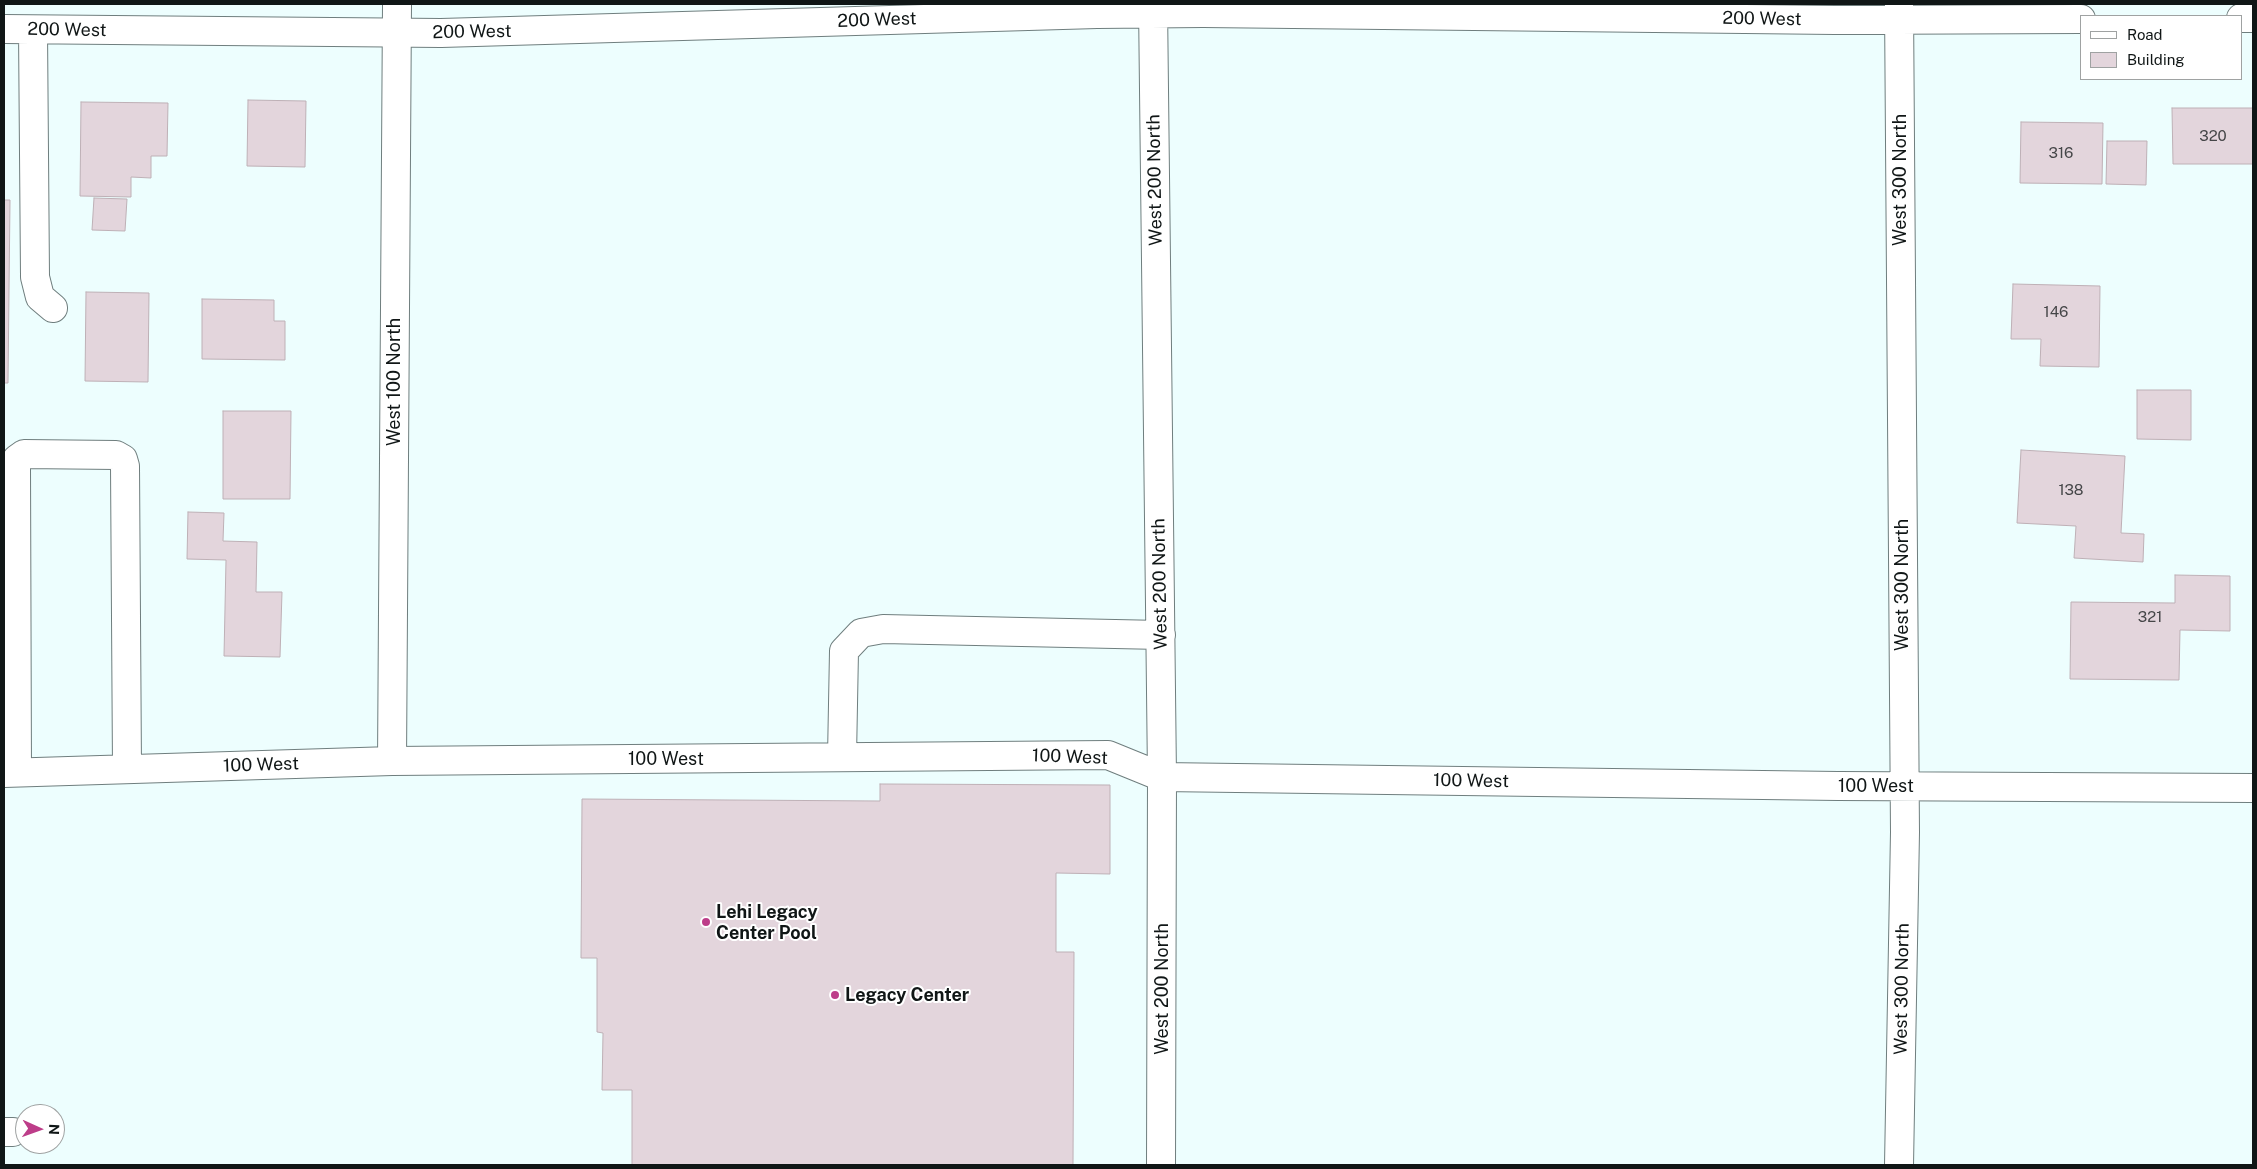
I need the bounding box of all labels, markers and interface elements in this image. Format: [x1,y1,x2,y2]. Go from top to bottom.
street label: 200 West [837,8,917,32]
street label: 200 West [1722,8,1802,30]
legend [2080,15,2242,80]
street label: 200 West [27,19,107,41]
street label: 200 West [432,21,512,43]
text: Road [2127,26,2163,43]
text: Building [2127,51,2185,68]
street label: West 200 North [1143,114,1167,246]
street label: West 300 North [1889,114,1911,246]
house number: 320 [2199,127,2227,145]
house number: 316 [2049,144,2073,162]
house number: 146 [2044,303,2068,321]
street label: West 100 North [383,318,405,446]
house number: 138 [2058,481,2084,499]
street label: West 200 North [1148,518,1172,650]
street label: West 300 North [1891,519,1913,651]
house number: 321 [2138,608,2162,626]
street label: 100 West [1032,745,1108,769]
street label: 100 West [628,748,704,770]
street label: 100 West [223,753,299,777]
street label: 100 West [1433,770,1509,792]
street label: 100 West [1838,775,1914,797]
place label: Lehi Legacy Center Pool [716,901,818,944]
marker: Lehi Legacy Center Pool [700,916,712,928]
street label: West 200 North [1151,923,1173,1055]
street label: West 300 North [1890,923,1914,1055]
place label: Legacy Center [845,984,969,1006]
marker: Legacy Center [829,989,841,1001]
north arrow [15,1104,65,1154]
text: N [46,1124,62,1135]

